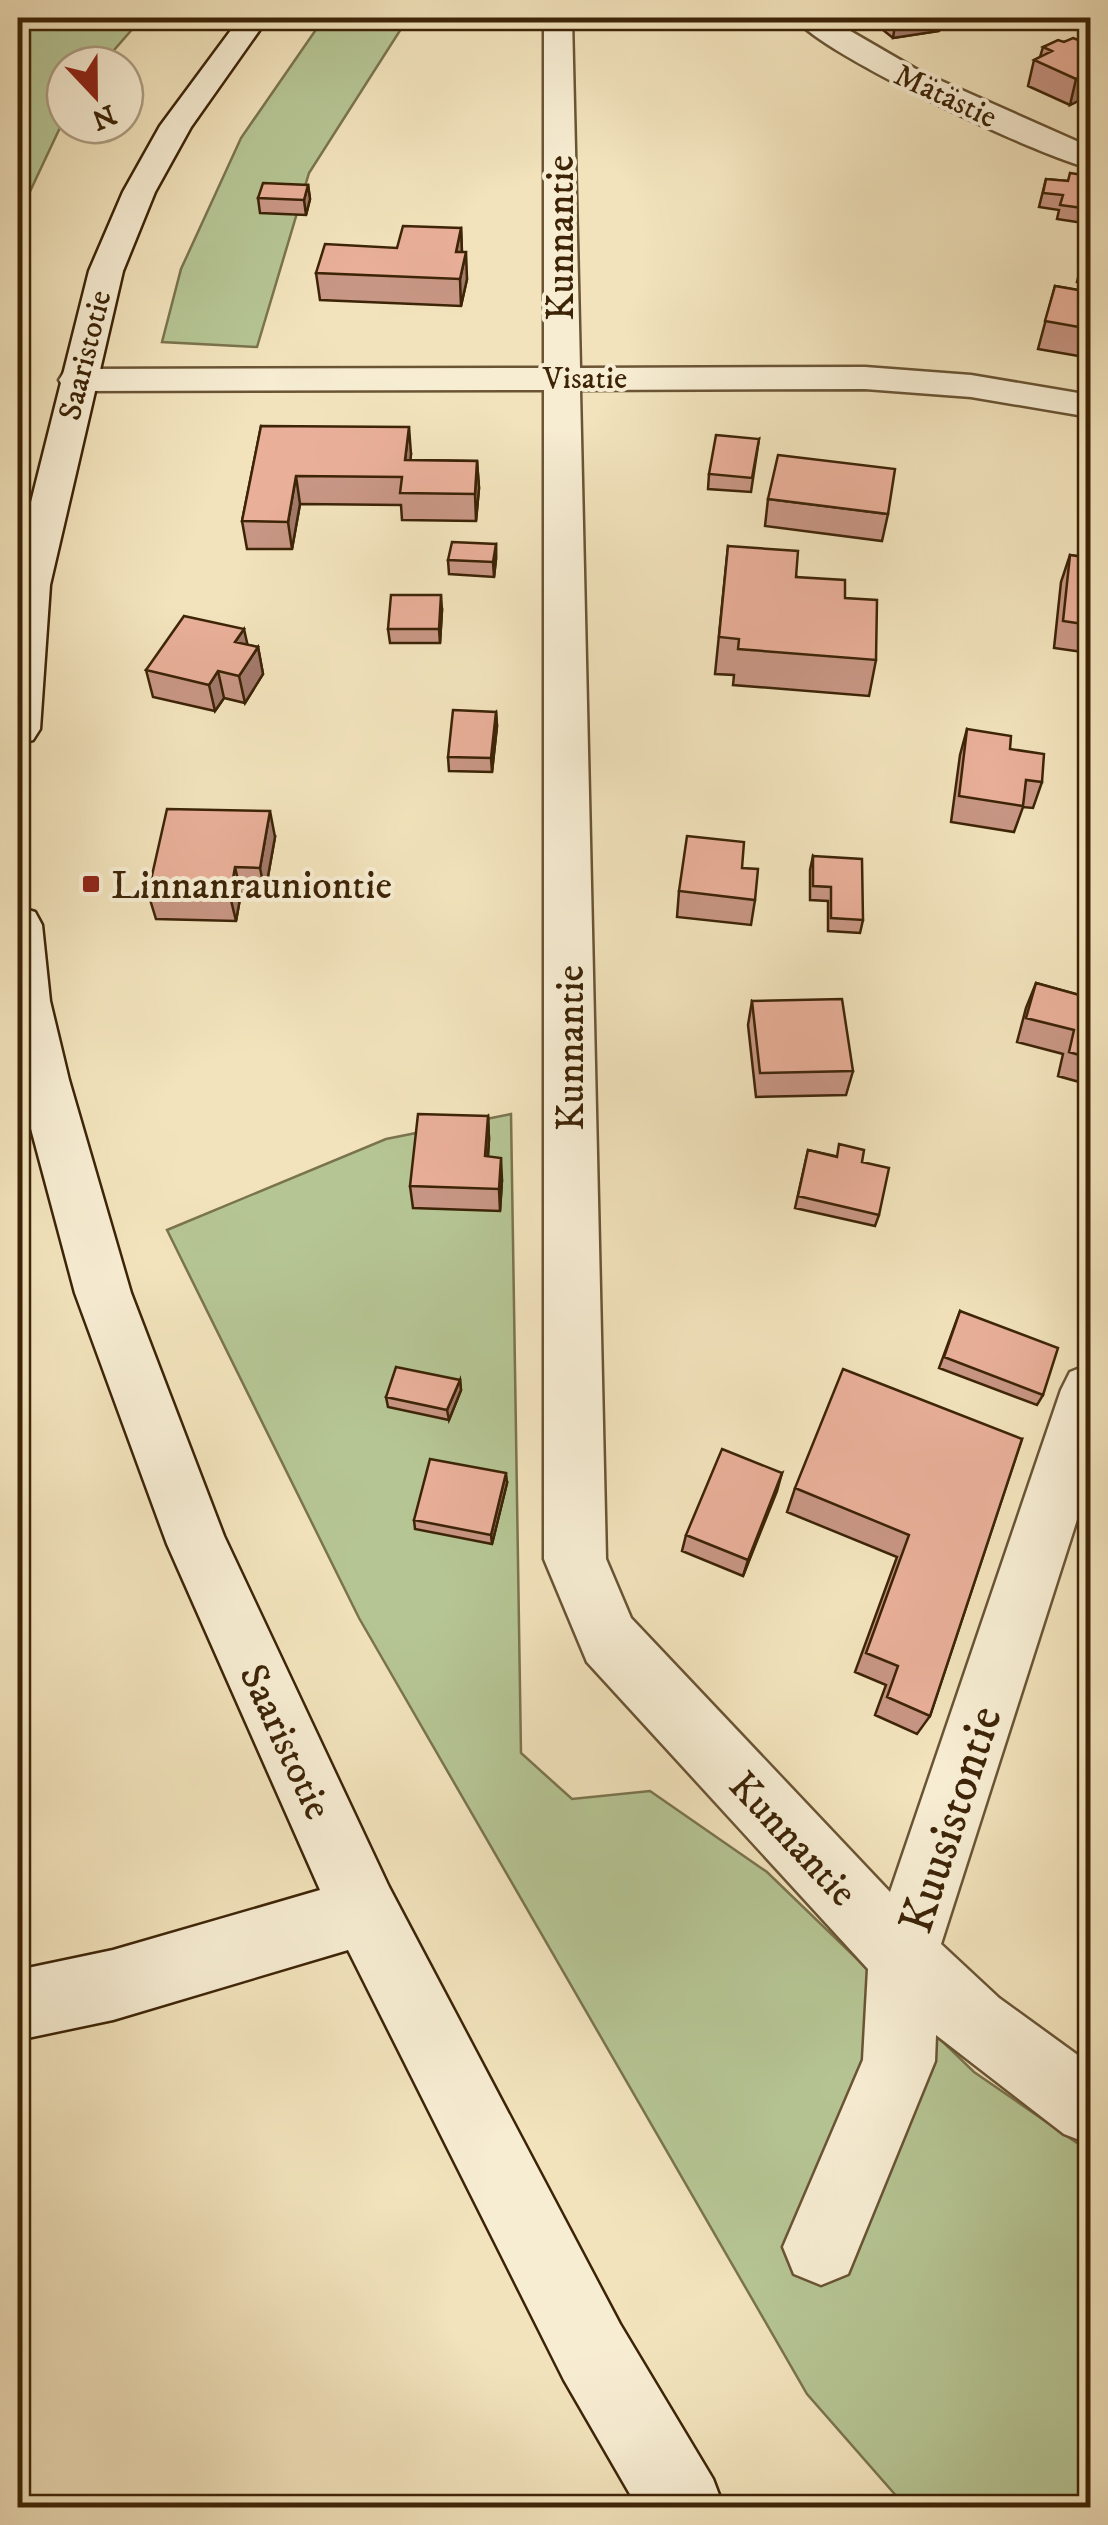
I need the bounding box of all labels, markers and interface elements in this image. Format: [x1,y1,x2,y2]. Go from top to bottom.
north arrow [45,45,145,145]
street label: Mätästie [887,56,1003,138]
text: N [87,96,121,137]
street label: Kunnantie [537,155,587,321]
street label: Saaristotie [51,286,121,425]
street label: Visatie [542,359,627,399]
place label: Linnanrauniontie [111,862,392,912]
marker: Linnanrauniontie [80,873,102,895]
street label: Kunnantie [547,965,597,1131]
street label: Saaristotie [227,1657,342,1828]
street label: Kuusistontie [887,1699,1017,1941]
street label: Kunnantie [717,1762,867,1918]

